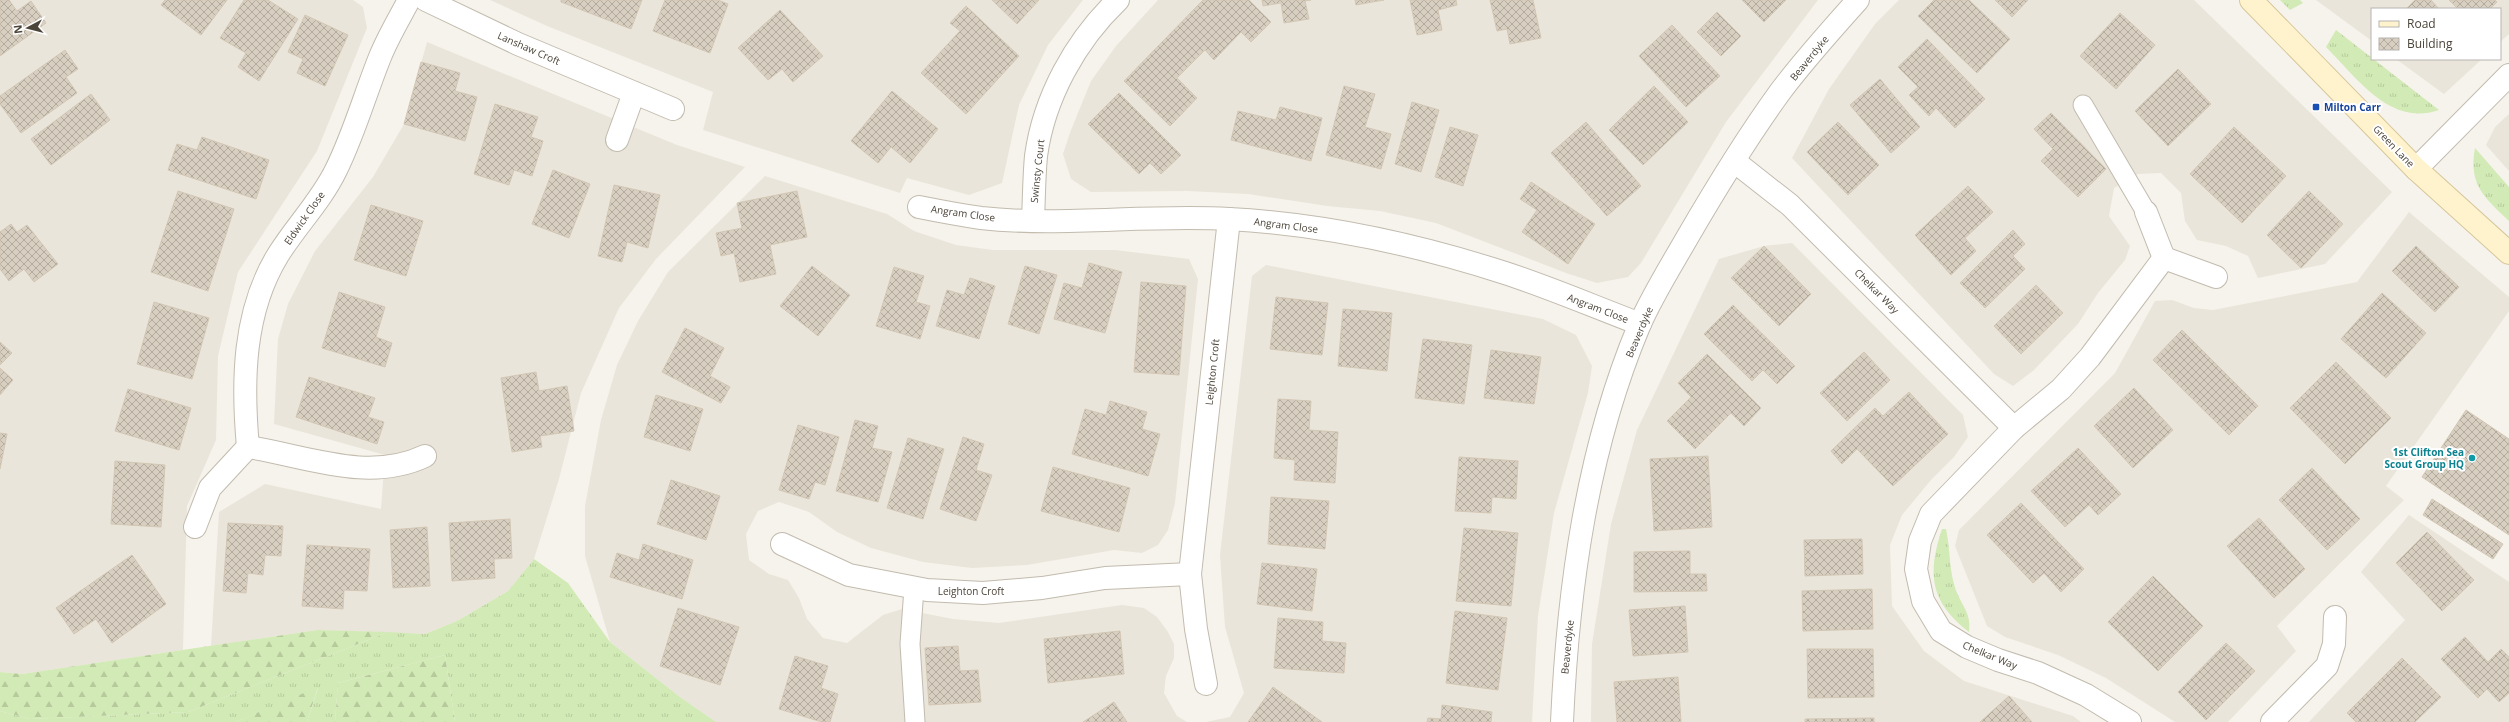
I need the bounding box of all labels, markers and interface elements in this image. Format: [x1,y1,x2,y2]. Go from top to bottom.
north arrow [8,8,48,48]
legend [2371,8,2501,60]
text: Road [2407,15,2436,32]
text: N [10,24,26,35]
street label: Lanshaw Croft [496,28,563,68]
street label: Beaverdyke [1786,32,1832,84]
text: Building [2407,35,2453,52]
place label: Milton Carr [2324,100,2381,114]
marker: Milton Carr [2311,102,2321,112]
street label: Green Lane [2370,122,2418,171]
street label: Swinsty Court [1027,138,1047,204]
street label: Eldwick Close [280,188,328,248]
street label: Angram Close [930,202,996,224]
street label: Angram Close [1253,214,1319,236]
street label: Chelkar Way [1852,266,1903,317]
street label: Angram Close [1565,290,1631,326]
street label: Beaverdyke [1622,304,1656,360]
street label: Leighton Croft [1202,338,1222,406]
place label: 1st Clifton Sea Scout Group HQ [2385,445,2464,471]
marker: 1st Clifton Sea Scout Group HQ [2467,453,2477,463]
street label: Leighton Croft [938,584,1005,598]
street label: Beaverdyke [1557,619,1577,675]
street label: Chelkar Way [1961,638,2020,673]

